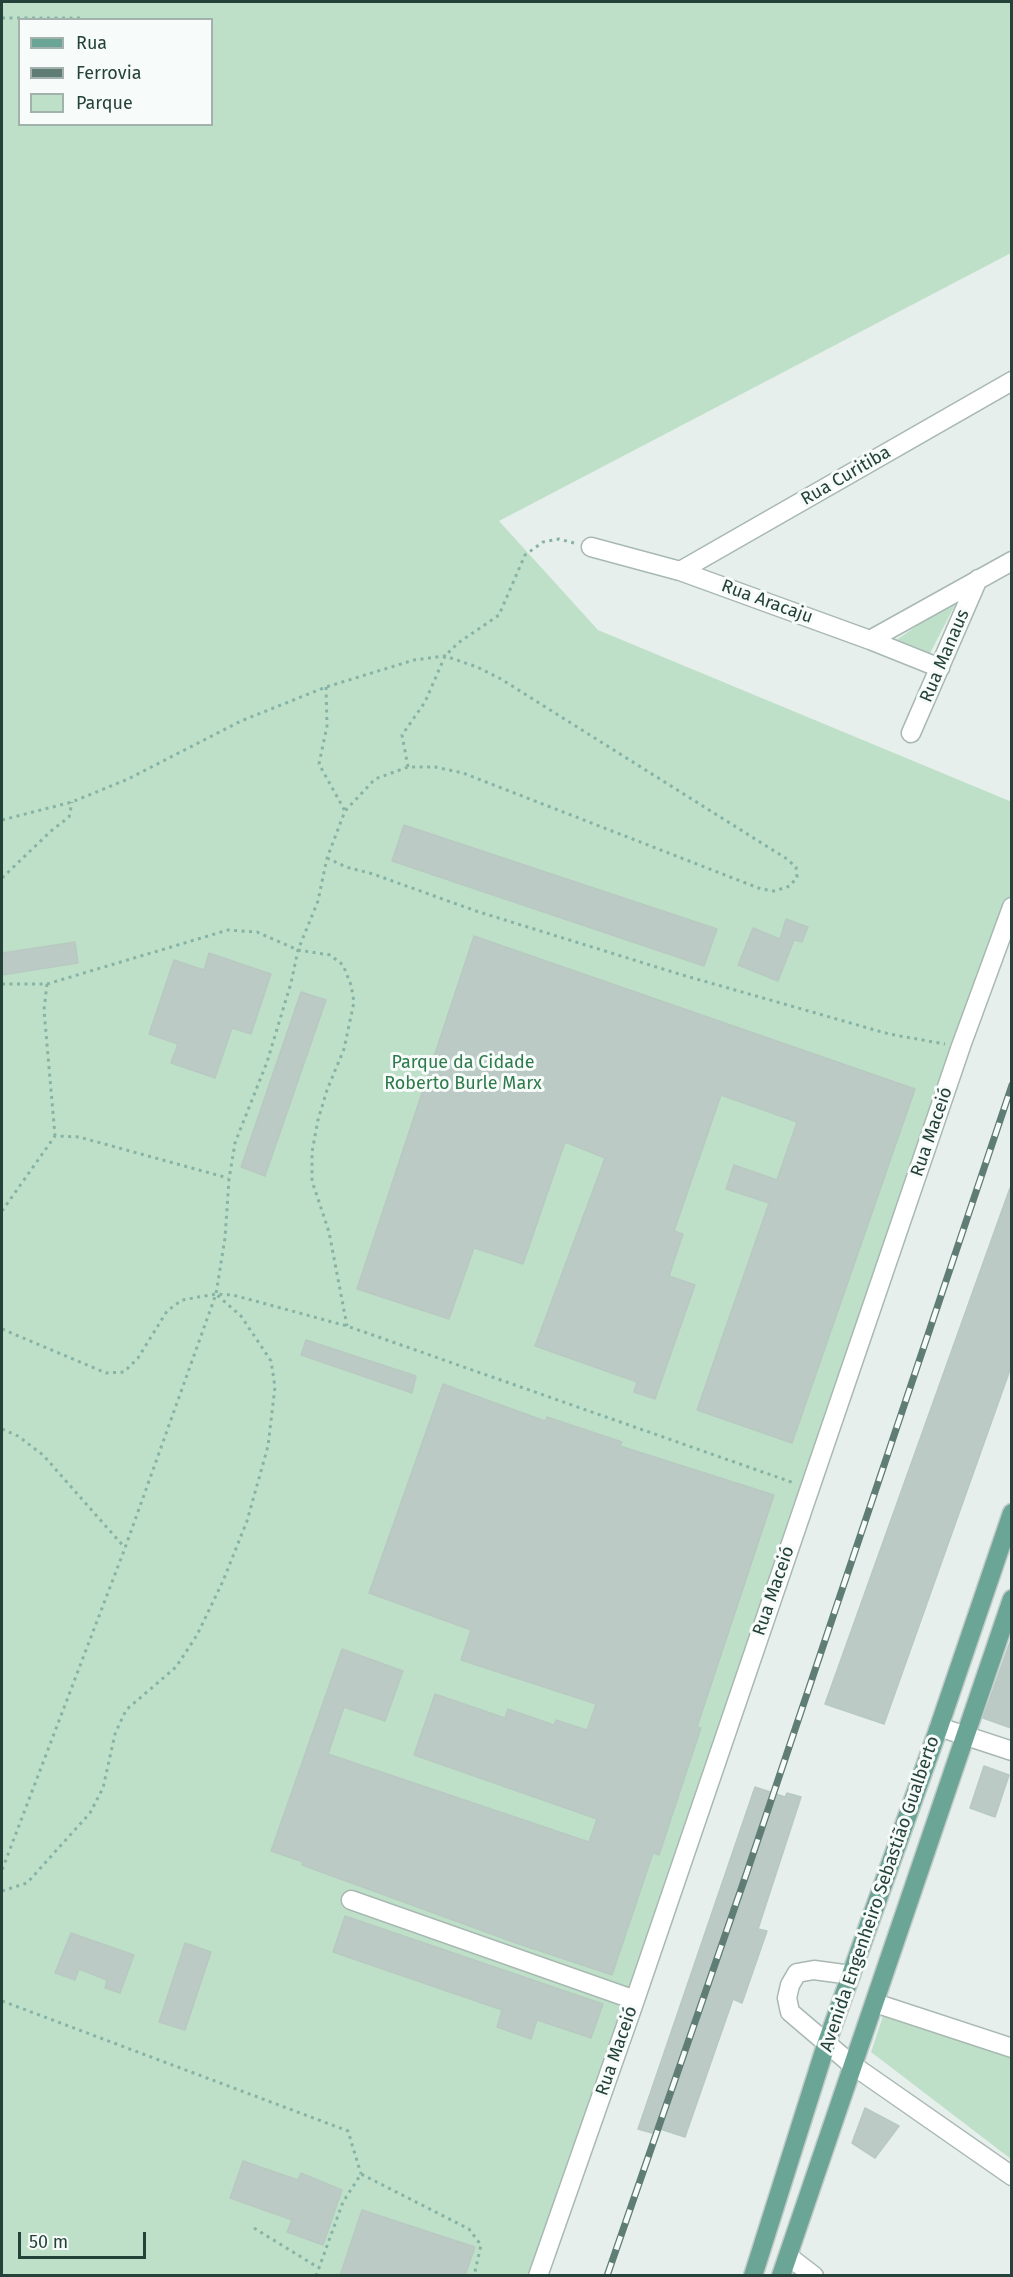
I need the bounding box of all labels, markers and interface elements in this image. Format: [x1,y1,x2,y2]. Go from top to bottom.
legend [18,18,213,126]
text: Rua [76,32,107,54]
text: Ferrovia [76,62,142,84]
text: Parque [76,92,133,114]
street label: Rua Curitiba [797,442,895,510]
street label: Rua Aracaju [718,575,816,629]
street label: Rua Manaus [916,606,974,706]
park label: Parque da Cidade Roberto Burle Marx [384,1052,542,1094]
street label: Rua Maceió [907,1084,957,1180]
street label: Rua Maceió [749,1543,799,1639]
street label: Avenida Engenheiro Sebastião Gualberto [816,1733,944,2055]
street label: Rua Maceió [592,2003,642,2099]
scale bar [21,2220,148,2258]
text: 50 m [29,2231,68,2253]

